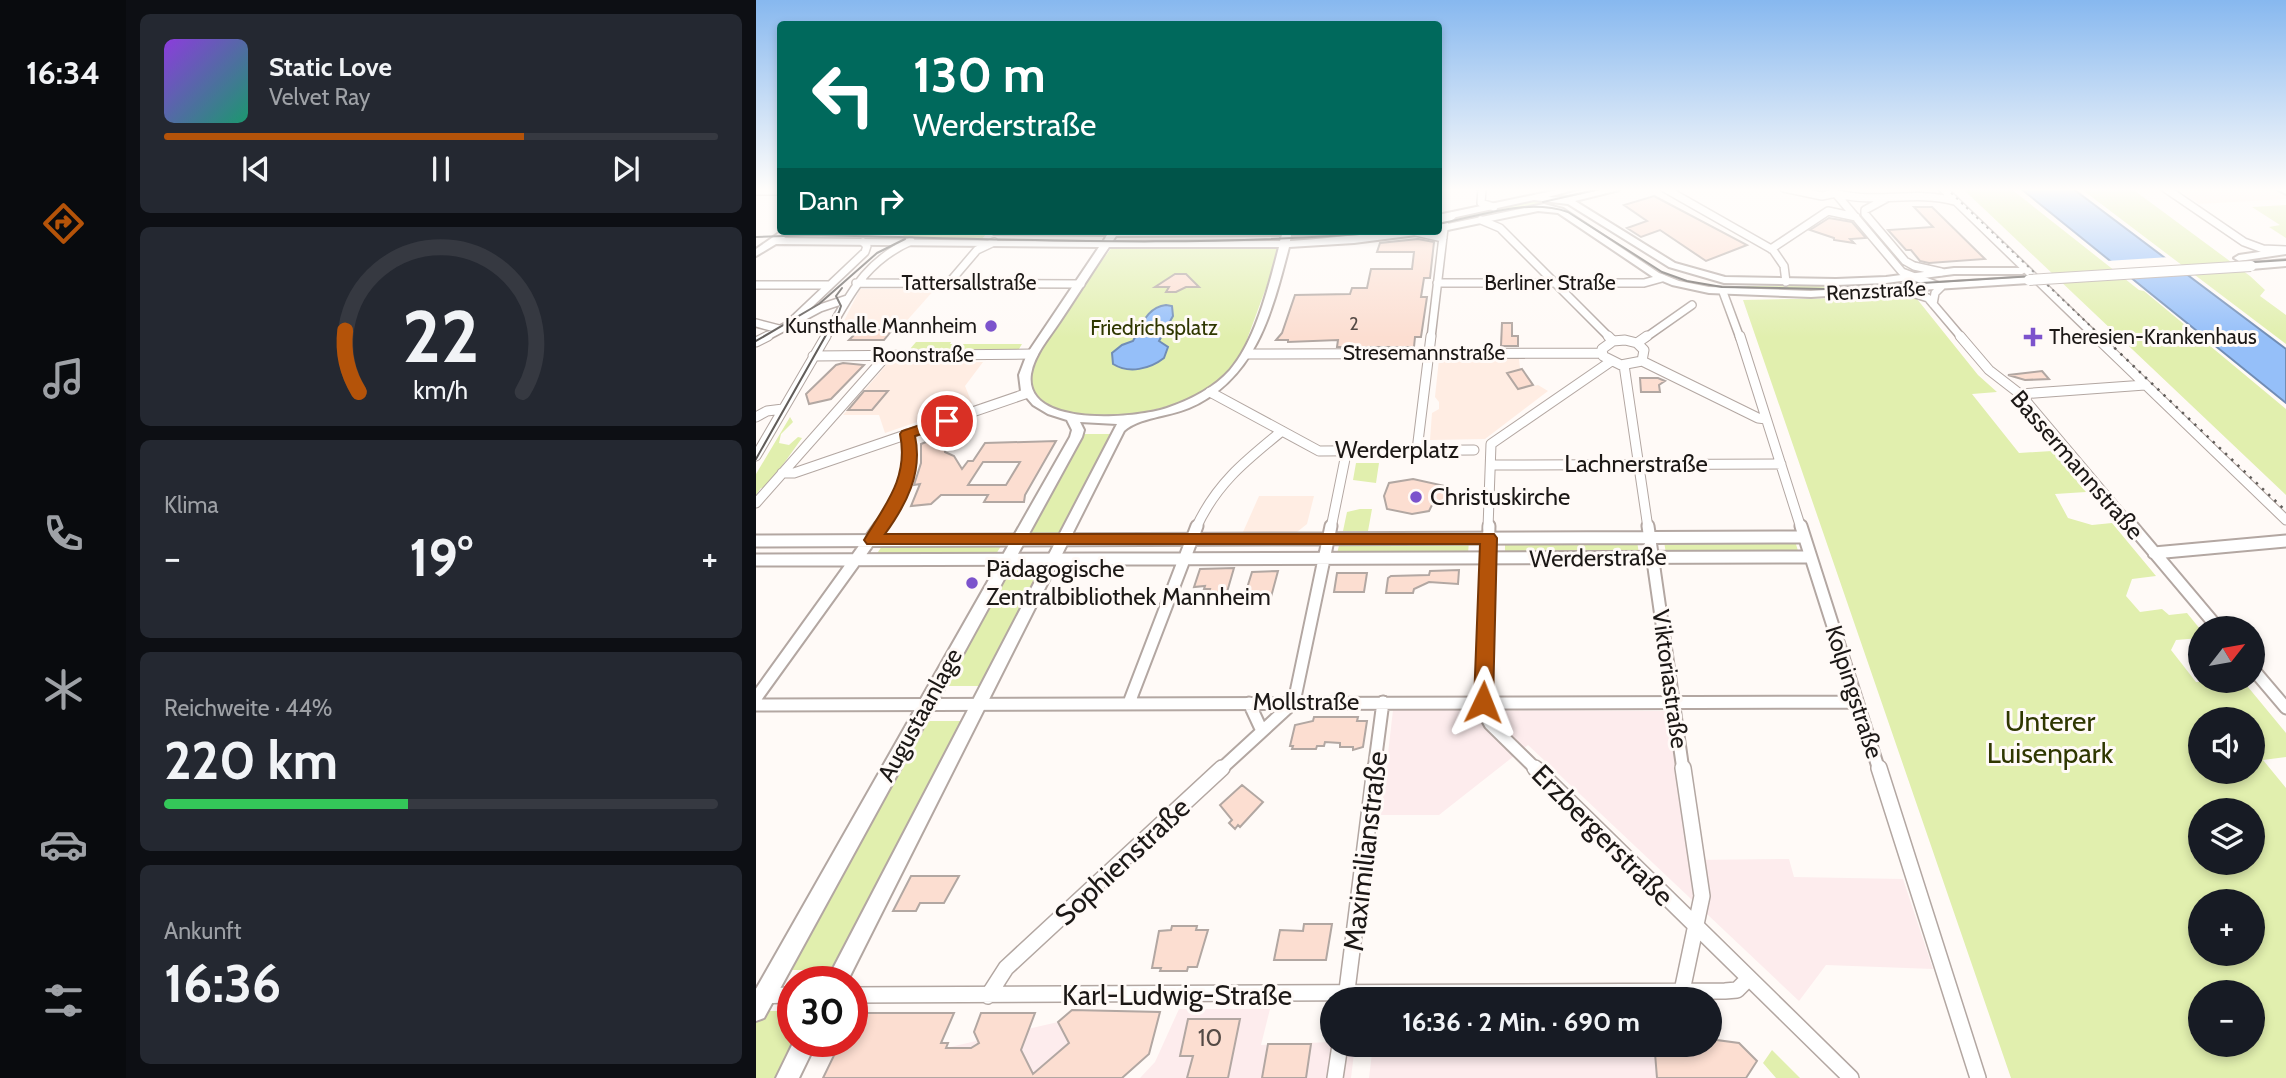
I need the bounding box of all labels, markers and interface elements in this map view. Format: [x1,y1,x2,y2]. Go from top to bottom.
text: 130 m [913,45,1046,104]
icon: left [798,49,889,140]
text: Static Love [269,51,392,83]
text: 16:34 [26,53,100,92]
text: Velvet Ray [269,83,370,111]
text: Werderstraße [913,105,1096,144]
icon: previous [237,150,275,188]
icon: pause [422,150,460,188]
icon: next [607,150,645,188]
icon: right [872,182,910,220]
text: Dann [798,185,858,217]
icon: directions [39,199,88,248]
street label: Tattersallstraße [901,270,1037,295]
street label: Berliner Straße [1484,270,1616,295]
street label: Renzstraße [1826,275,1927,306]
text: 22 [402,293,480,381]
place label: Kunsthalle Mannheim [785,313,977,338]
house number: 2 [1349,313,1359,335]
park label: Friedrichsplatz [1090,315,1218,340]
marker: Kunsthalle Mannheim [983,318,999,334]
place label: Theresien-Krankenhaus [2049,324,2257,349]
marker: Theresien-Krankenhaus [2023,327,2043,347]
street label: Stresemannstraße [1343,340,1506,365]
street label: Roonstraße [872,342,974,367]
icon: music [39,354,88,403]
text: km/h [414,375,468,405]
street label: Bassermannstraße [2005,384,2150,545]
pin [917,391,977,451]
icon: arrive [928,402,966,440]
street label: Werderplatz [1335,435,1459,464]
street label: Lachnerstraße [1564,449,1708,478]
place label: Christuskirche [1430,482,1570,511]
marker: Christuskirche [1408,489,1424,505]
text: Klima [164,491,219,519]
icon: phone [39,509,88,558]
text: 19° [409,526,473,589]
text: − [164,534,181,581]
text: + [701,534,718,581]
street label: Werderstraße [1529,542,1667,573]
place label: Pädagogische Zentralbibliothek Mannheim [986,554,1271,611]
marker: Pädagogische Zentralbibliothek Mannheim [964,575,980,591]
street label: Viktoriastraße [1646,608,1695,750]
north arrow [2188,616,2264,693]
map controls [2188,616,2265,1057]
street label: Kolpingstraße [1819,622,1890,762]
street label: Augustaanlage [871,643,968,786]
icon: climate [39,665,88,714]
position arrow [1446,665,1520,739]
street label: Mollstraße [1253,687,1359,716]
text: Reichweite · 44% [164,694,333,722]
park label: Unterer Luisenpark [1987,704,2114,770]
button: sound [2188,707,2265,784]
text: 220 km [164,729,338,792]
street label: Maximilianstraße [1336,749,1394,953]
street label: Erzbergerstraße [1525,757,1681,913]
street label: Sophienstraße [1048,790,1196,932]
button: layers [2188,798,2265,875]
icon: car [39,820,88,869]
button: + [2188,889,2265,966]
text: Ankunft [164,917,242,945]
text: 16:36 [164,952,281,1015]
speed limit sign: 30 [777,966,868,1057]
icon: filters [39,976,88,1025]
street label: Karl-Ludwig-Straße [1062,978,1292,1012]
button: − [2188,980,2265,1057]
text: 16:36 · 2 Min. · 690 m [1402,1006,1640,1038]
house number: 10 [1198,1023,1222,1052]

